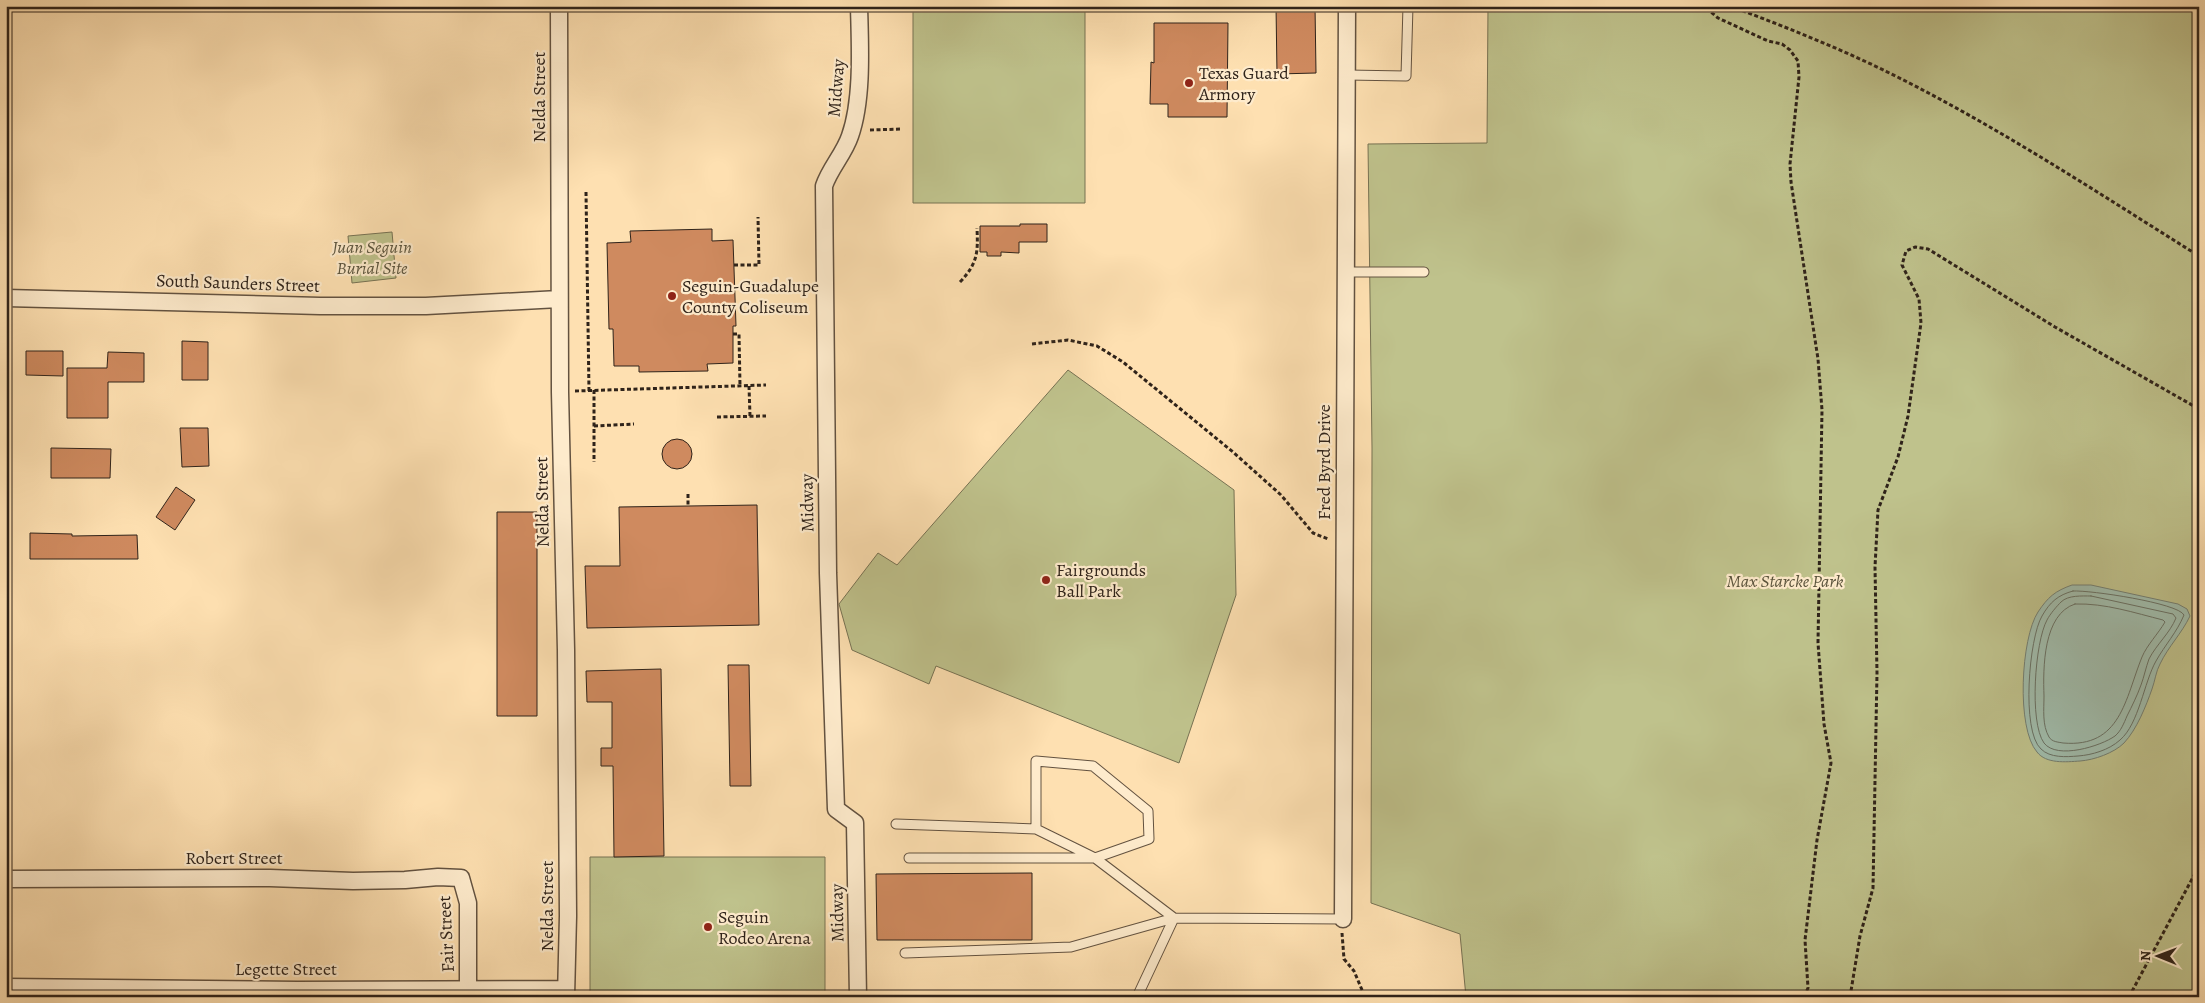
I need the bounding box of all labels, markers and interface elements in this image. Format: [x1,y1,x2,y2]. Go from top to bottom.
street label: Nelda Street [527,51,551,142]
street label: Midway [822,57,851,118]
place label: Texas Guard Armory [1198,61,1289,106]
marker: Texas Guard Armory [1183,77,1195,89]
park label: Juan Seguin Burial Site [331,235,412,280]
street label: South Saunders Street [156,268,320,298]
place label: Seguin-Guadalupe County Coliseum [682,274,819,319]
marker: Seguin-Guadalupe County Coliseum [666,290,678,302]
street label: Fred Byrd Drive [1312,404,1336,520]
street label: Nelda Street [529,456,555,548]
street label: Midway [794,473,820,532]
place label: Fairgrounds Ball Park [1056,558,1146,603]
park label: Max Starcke Park [1727,569,1843,593]
marker: Fairgrounds Ball Park [1040,574,1052,586]
street label: Robert Street [185,846,283,870]
street label: Nelda Street [535,860,559,951]
street label: Midway [824,883,850,942]
street label: Fair Street [432,895,460,973]
place label: Seguin Rodeo Arena [718,905,811,950]
marker: Seguin Rodeo Arena [702,921,714,933]
north arrow [2132,930,2182,980]
text: N [2136,951,2155,961]
street label: Legette Street [235,957,337,981]

